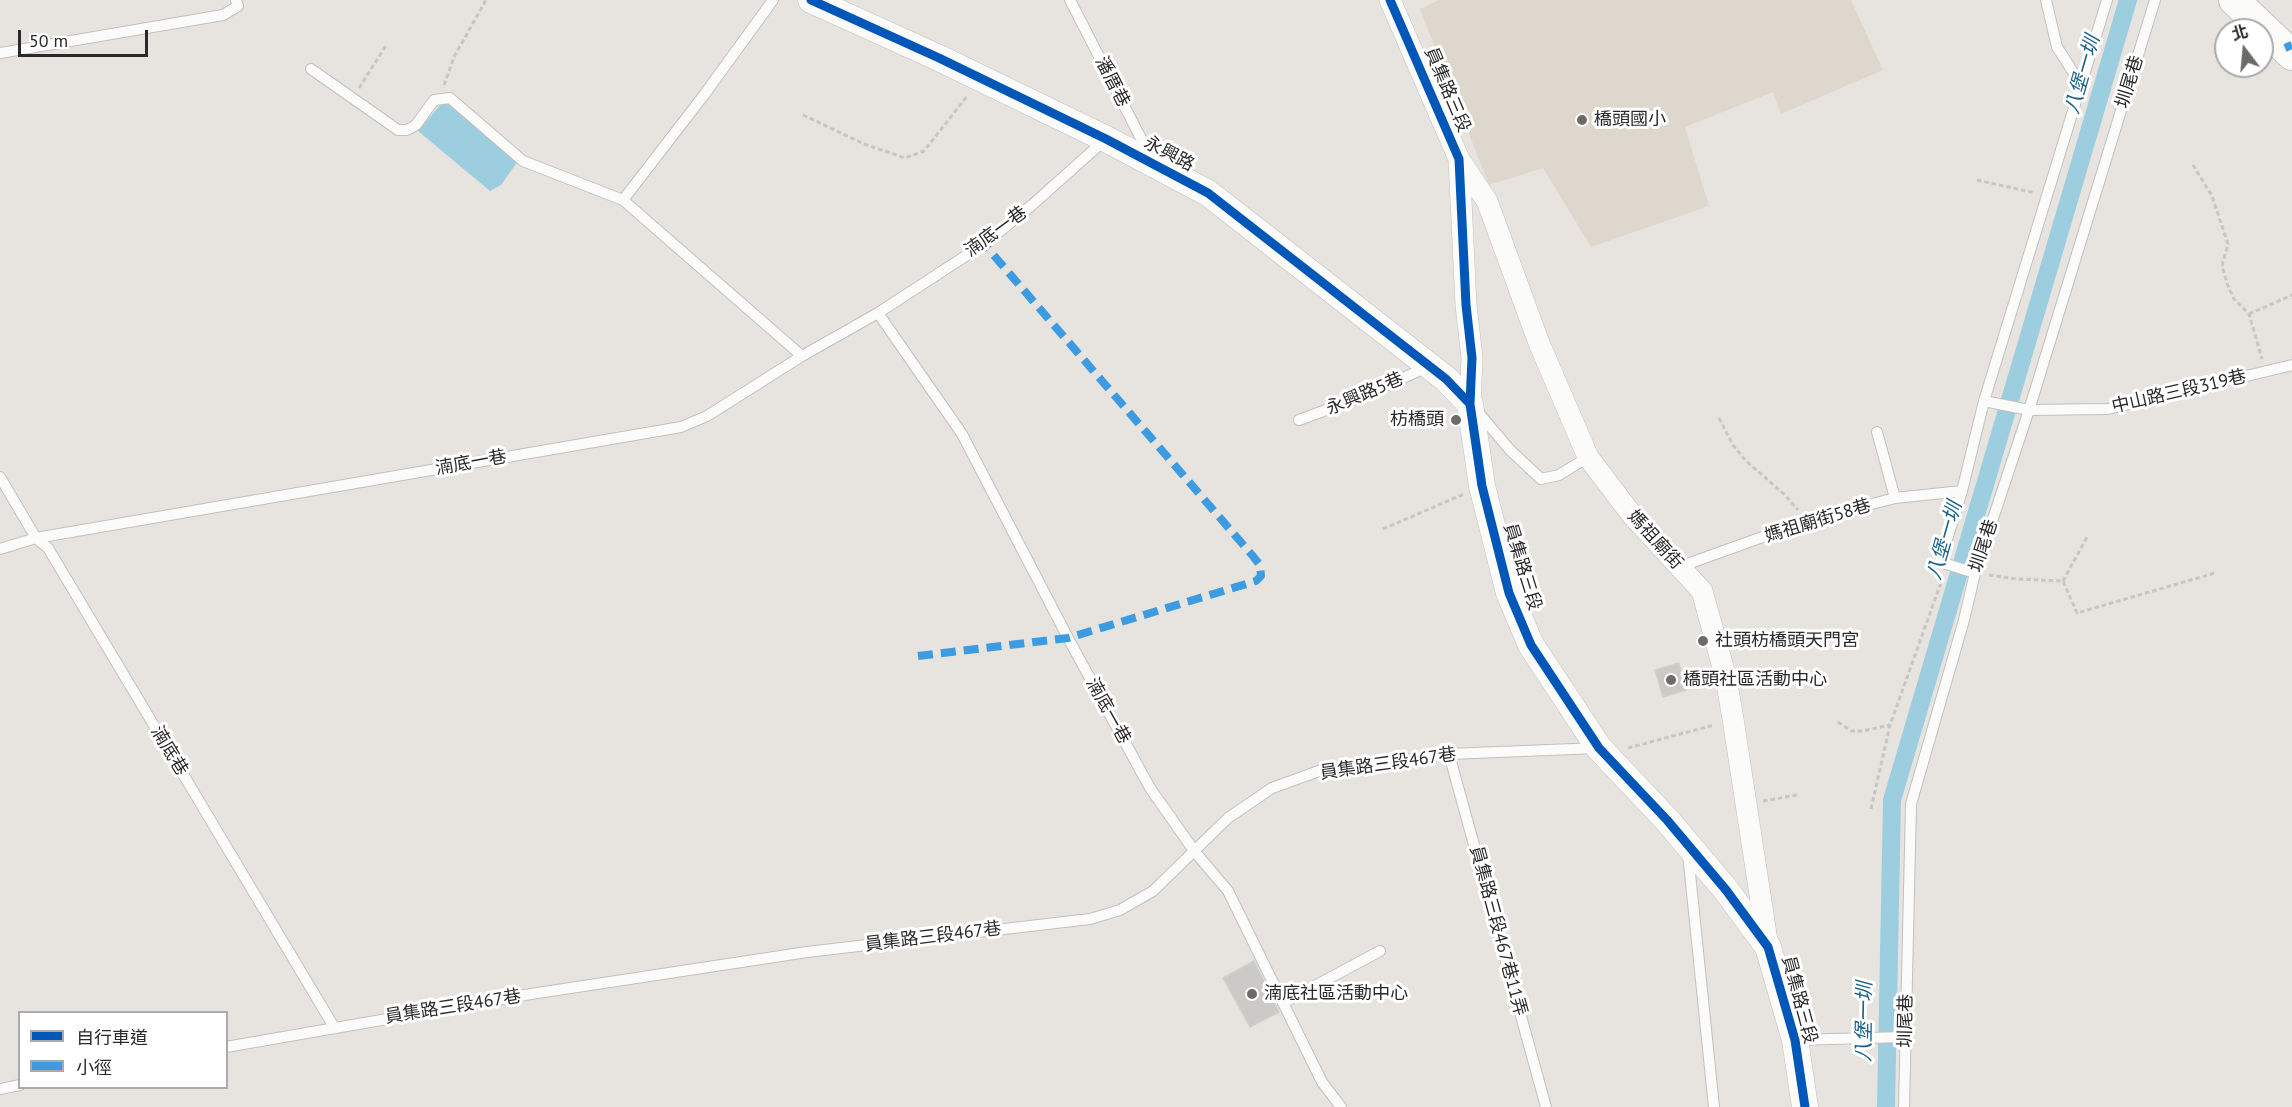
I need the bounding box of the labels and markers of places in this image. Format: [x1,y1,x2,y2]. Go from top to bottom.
place label: 橋頭國小 [1594,109,1666,131]
marker: 橋頭國小 [1575,113,1589,127]
place label: 枋橋頭 [1390,409,1444,431]
marker: 枋橋頭 [1449,413,1463,427]
place label: 社頭枋橋頭天門宮 [1715,630,1859,652]
marker: 社頭枋橋頭天門宮 [1696,634,1710,648]
place label: 橋頭社區活動中心 [1683,669,1827,691]
marker: 橋頭社區活動中心 [1664,673,1678,687]
place label: 湳底社區活動中心 [1264,983,1408,1005]
marker: 湳底社區活動中心 [1245,987,1259,1001]

